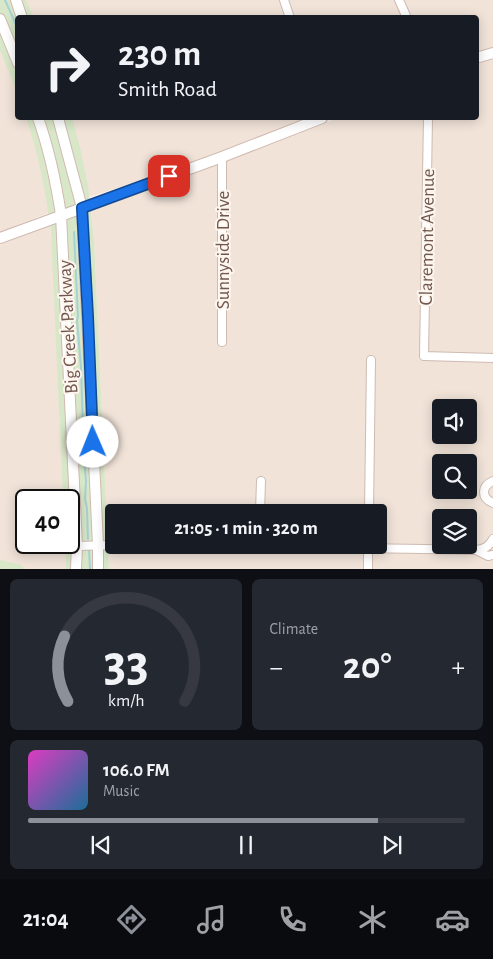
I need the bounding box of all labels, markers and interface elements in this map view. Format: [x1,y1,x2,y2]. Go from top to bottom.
icon: right [35,35,100,100]
text: 230 m [118,37,201,72]
text: Smith Road [118,78,217,100]
pin [148,155,190,197]
icon: arrive [155,162,183,190]
street label: Claremont Avenue [417,168,438,306]
street label: Sunnyside Drive [214,191,233,309]
street label: Big Creek Parkway [56,259,81,394]
map controls [432,399,477,554]
button: sound [432,399,477,444]
position arrow [66,415,118,467]
button: search [432,454,477,499]
speed limit sign: 40 [15,489,80,554]
button: layers [432,509,477,554]
text: 21:05 · 1 min · 320 m [174,519,318,538]
text: Climate [270,621,318,637]
text: 33 [103,638,148,690]
text: 20° [343,648,392,686]
text: − [270,654,283,682]
text: + [452,654,465,682]
text: km/h [107,692,144,710]
text: 106.0 FM [103,761,170,780]
text: Music [103,783,139,799]
icon: previous [87,831,115,859]
icon: pause [232,831,260,859]
icon: next [378,831,406,859]
icon: directions [114,902,149,937]
icon: music [194,902,229,937]
icon: phone [275,902,310,937]
icon: climate [355,902,390,937]
icon: car [435,902,470,937]
text: 21:04 [23,908,69,930]

